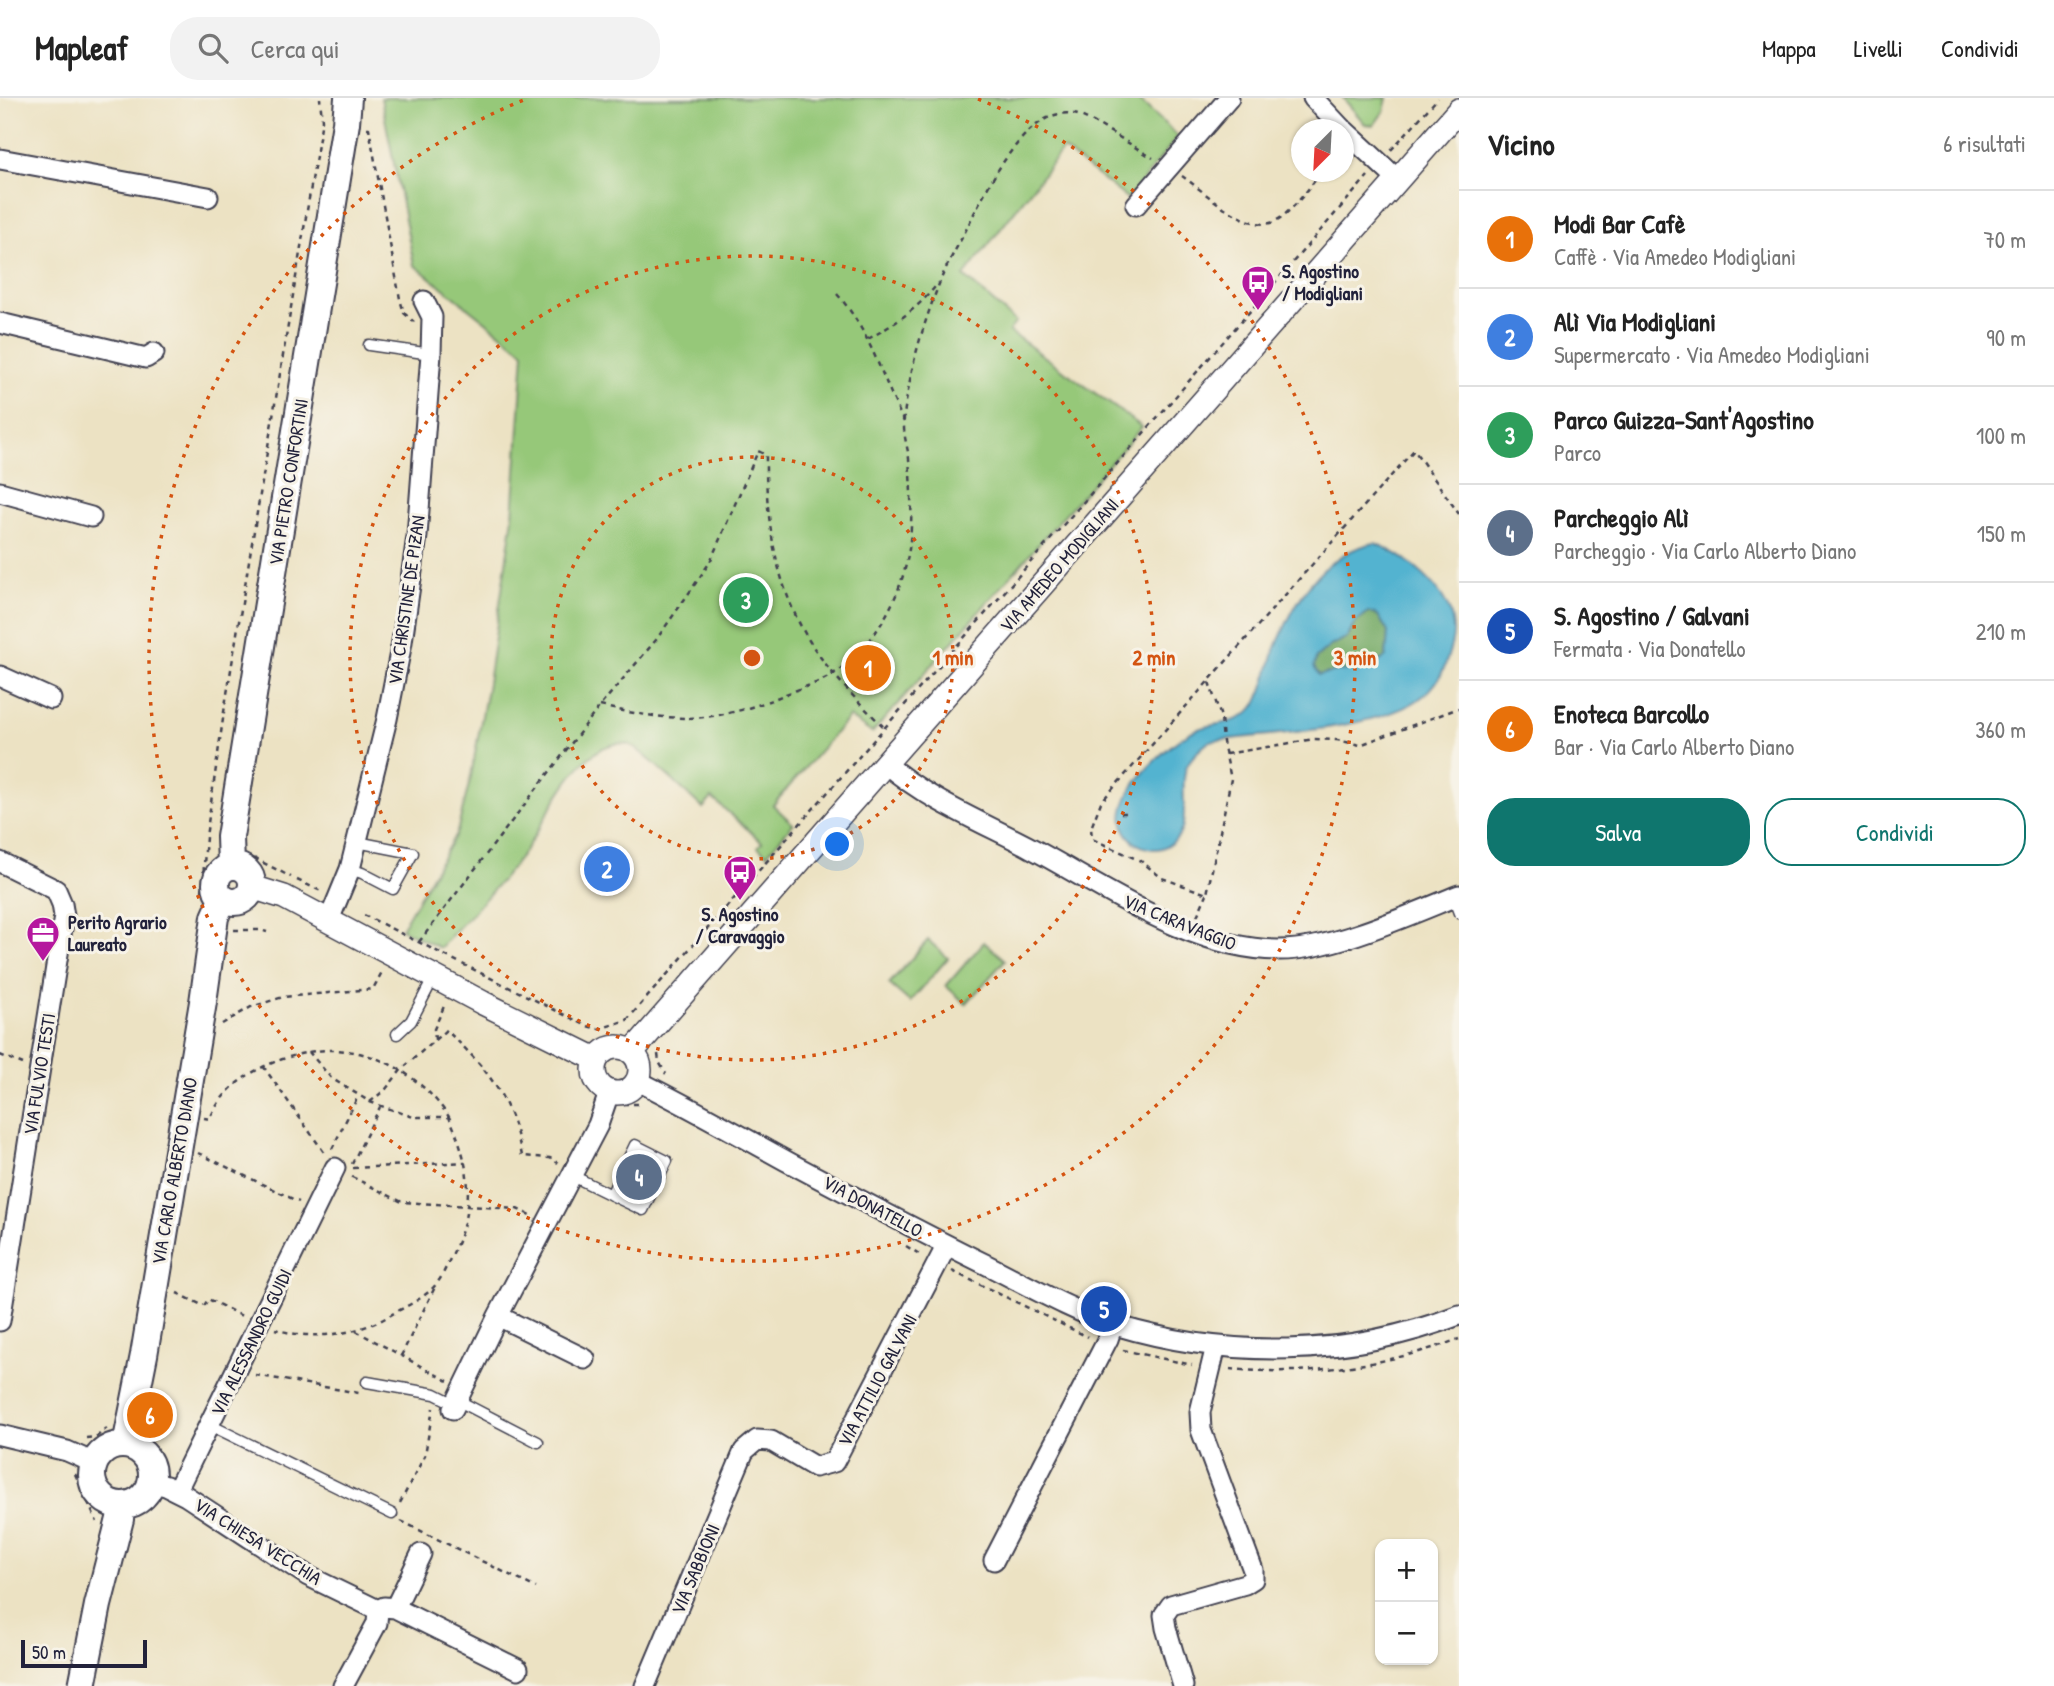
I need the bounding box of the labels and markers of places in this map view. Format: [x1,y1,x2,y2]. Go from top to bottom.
place label: S. Agostino / Modigliani [1282,258,1363,307]
bus stop icon: S. Agostino / Modigliani [1239,263,1277,312]
pin: 3 [723,574,769,626]
pin: 1 [845,642,891,694]
centre of rings [740,646,764,670]
pin: 2 [584,843,630,895]
bus stop icon: S. Agostino / Caravaggio [721,853,759,902]
place label: S. Agostino / Caravaggio [696,901,785,950]
place label: Perito Agrario Laureato [68,909,167,957]
office icon: Perito Agrario Laureato [24,914,62,963]
pin: 4 [616,1151,662,1203]
pin: 5 [1081,1283,1127,1335]
pin: 6 [127,1389,173,1441]

